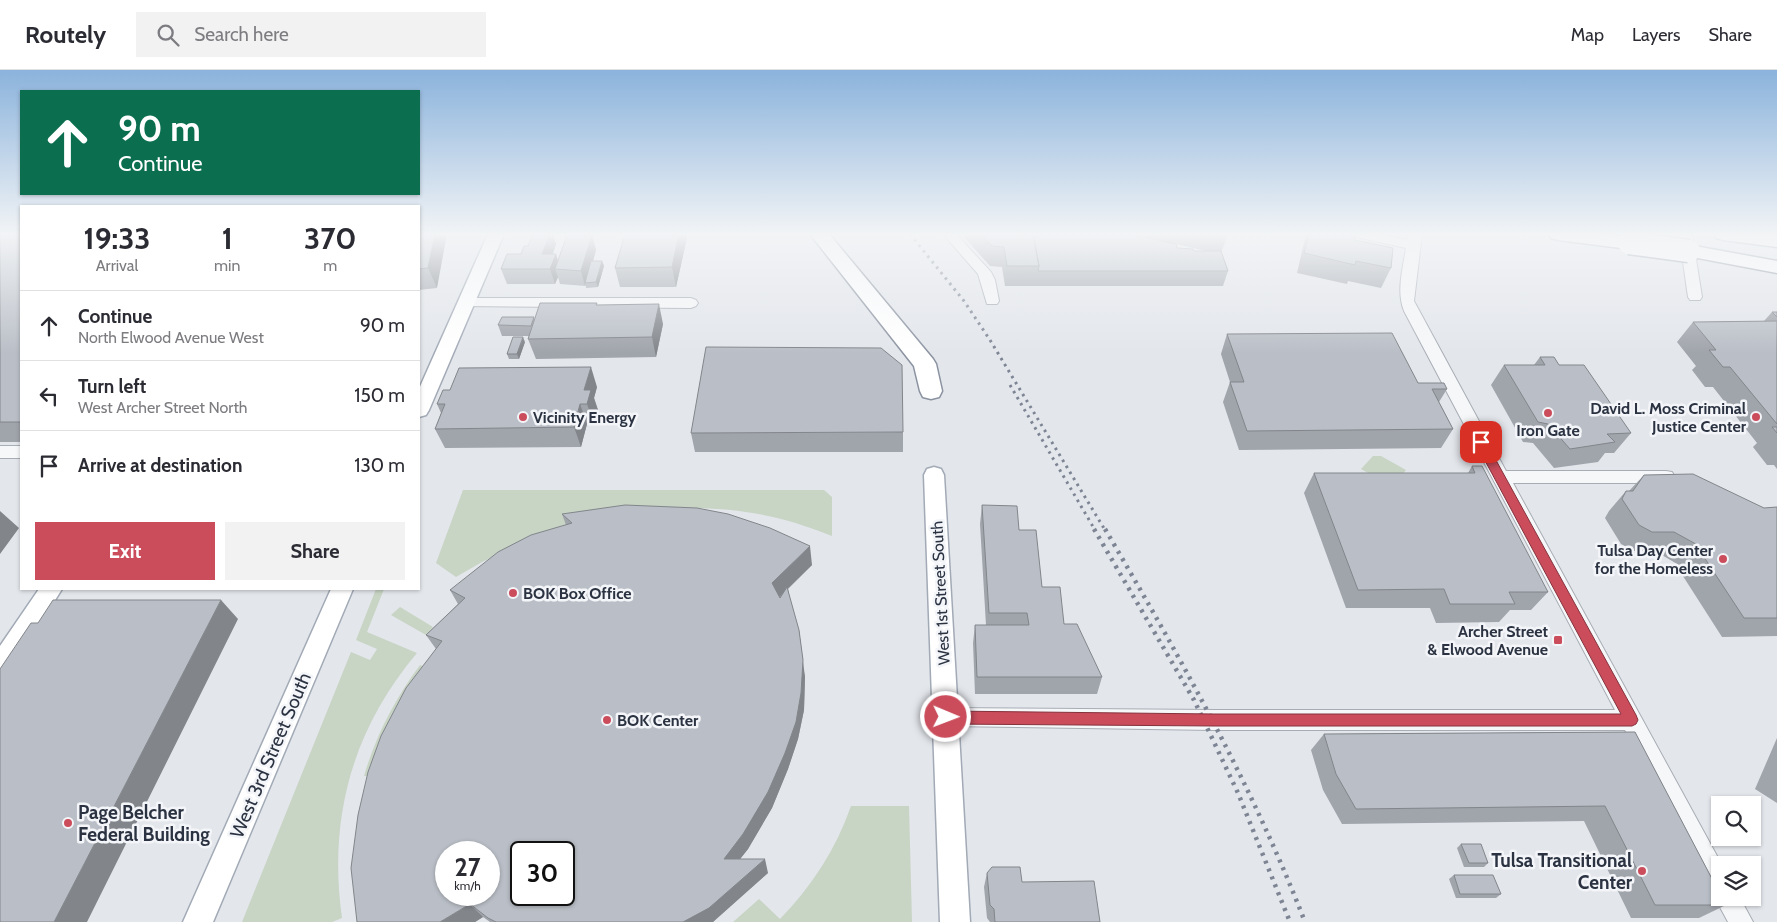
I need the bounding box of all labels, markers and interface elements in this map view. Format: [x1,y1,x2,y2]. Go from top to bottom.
search box [136,12,486,57]
text: Routely [25,20,106,49]
icon: search [154,21,182,49]
text: Search here [194,23,289,46]
text: Map [1571,24,1604,46]
text: Layers [1632,24,1681,46]
text: Share [1709,24,1752,46]
text: 90 m [118,107,201,150]
icon: ahead [35,110,100,175]
text: Continue [118,150,203,177]
text: 19:33 [84,220,151,257]
text: 1 [222,220,233,257]
text: 370 [304,220,356,257]
text: Arrival [96,256,138,275]
text: min [214,256,240,275]
text: m [323,256,337,275]
text: Continue [78,305,152,328]
icon: ahead [35,312,63,340]
text: 90 m [360,314,405,337]
text: North Elwood Avenue West [78,328,264,347]
text: Turn left [78,375,146,398]
icon: left [35,382,63,410]
text: 150 m [354,384,405,407]
text: West Archer Street North [78,398,248,417]
place label: David L. Moss Criminal Justice Center [1590,399,1747,436]
marker: Iron Gate [1542,407,1554,419]
place label: Vicinity Energy [533,408,636,427]
marker: Vicinity Energy [517,411,529,423]
marker: David L. Moss Criminal Justice Center [1750,411,1762,423]
pin [1460,421,1502,463]
place label: Iron Gate [1516,421,1580,440]
icon: arrive [1467,428,1495,456]
icon: arrive [35,452,63,480]
text: Arrive at destination [78,454,242,477]
text: 130 m [354,454,405,477]
street label: West 1st Street South [927,520,954,666]
button: Exit [35,522,215,580]
button: Share [225,522,405,580]
place label: Tulsa Day Center for the Homeless [1595,541,1714,578]
marker: Tulsa Day Center for the Homeless [1717,553,1729,565]
place label: BOK Box Office [523,584,632,603]
marker: BOK Box Office [507,587,519,599]
place label: Archer Street & Elwood Avenue [1427,622,1548,659]
marker: Archer Street & Elwood Avenue [1552,634,1564,646]
street label: West 3rd Street South [225,669,316,841]
position arrow [919,690,971,742]
place label: BOK Center [617,711,699,730]
marker: BOK Center [601,714,613,726]
map controls [1711,796,1761,906]
button: search [1711,796,1761,846]
place label: Page Belcher Federal Building [78,801,210,846]
marker: Page Belcher Federal Building [62,817,74,829]
speed limit sign: 30 [510,841,575,906]
place label: Tulsa Transitional Center [1491,849,1633,894]
text: 27 [455,852,480,882]
button: layers [1711,856,1761,906]
marker: Tulsa Transitional Center [1636,865,1648,877]
text: km/h [454,878,481,893]

